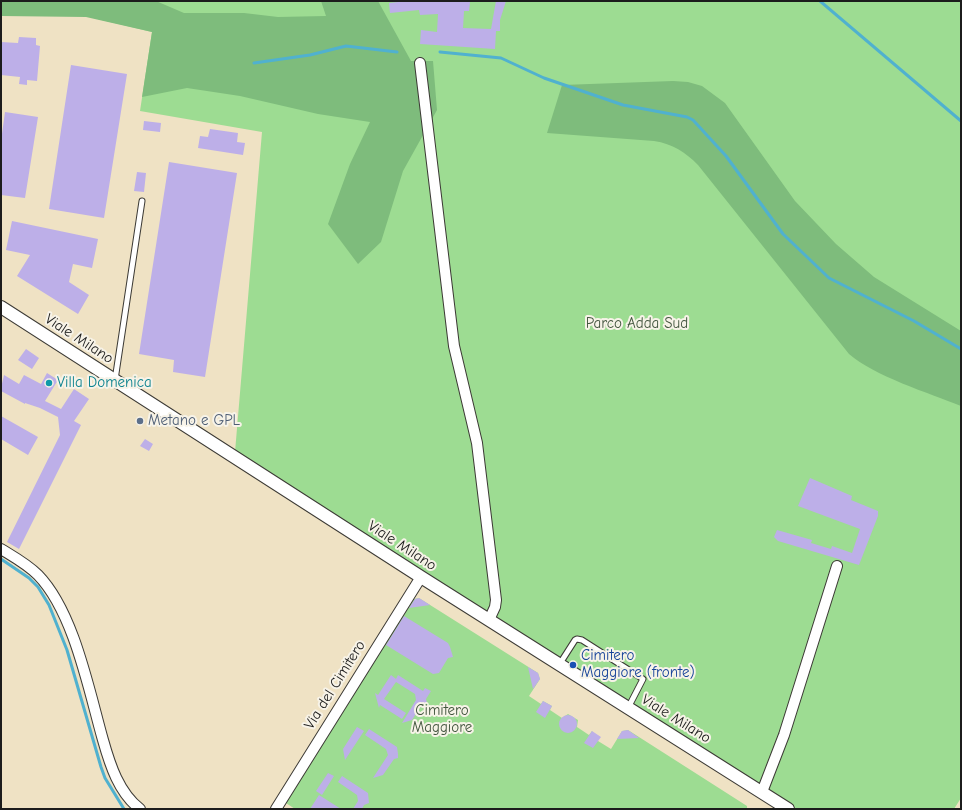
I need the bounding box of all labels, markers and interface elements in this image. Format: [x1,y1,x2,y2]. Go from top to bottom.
street label: Viale Milano [41,310,117,368]
park label: Parco Adda Sud [586,315,688,333]
place label: Villa Domenica [57,374,152,392]
marker: Villa Domenica [44,378,54,388]
place label: Metano e GPL [148,412,240,430]
marker: Metano e GPL [135,416,145,426]
street label: Viale Milano [364,517,440,575]
street label: Via del Cimitero [301,637,369,733]
place label: Cimitero Maggiore (fronte) [581,647,695,682]
marker: Cimitero Maggiore (fronte) [568,660,578,670]
street label: Viale Milano [638,691,714,747]
park label: Cimitero Maggiore [412,702,472,737]

